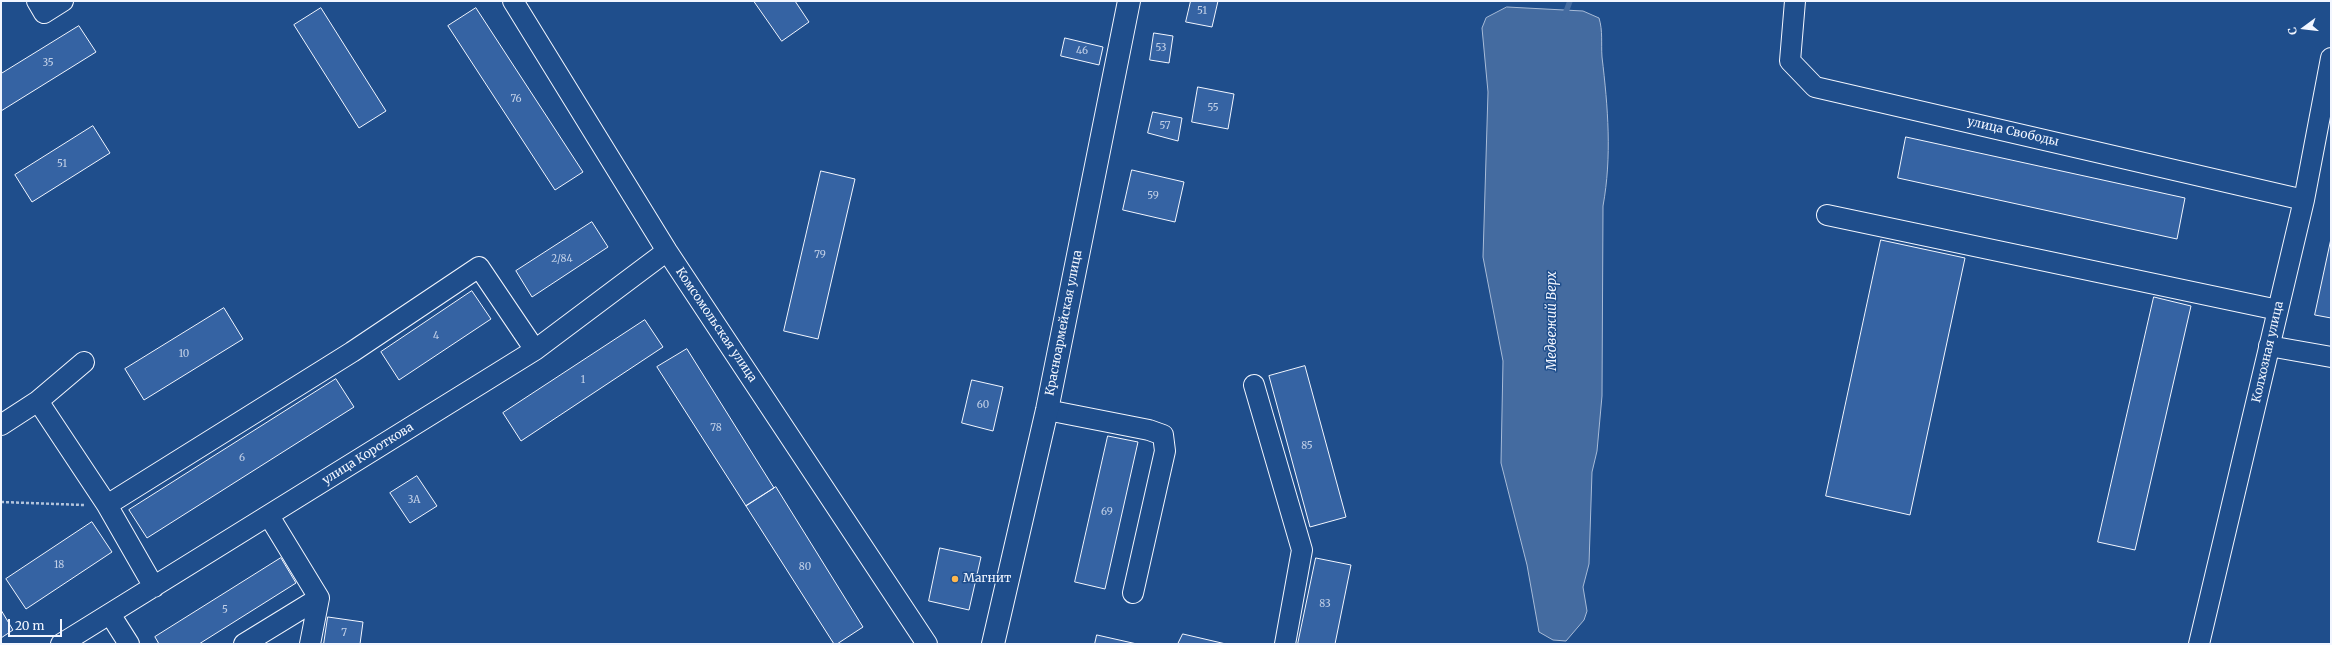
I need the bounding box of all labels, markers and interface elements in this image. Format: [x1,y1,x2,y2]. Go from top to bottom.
house number: 51 [1197,5,1207,17]
north arrow [2284,8,2324,48]
text: С [2285,26,2300,36]
house number: 53 [1155,42,1167,54]
house number: 46 [1076,45,1088,57]
house number: 35 [42,57,54,69]
house number: 76 [510,93,522,105]
house number: 55 [1207,102,1219,114]
street label: улица Свободы [1966,114,2060,150]
house number: 57 [1159,120,1171,132]
house number: 51 [57,158,67,170]
house number: 59 [1147,190,1159,202]
house number: 79 [814,249,826,261]
street label: Красноармейская улица [1043,249,1085,397]
house number: 2/84 [551,253,573,265]
street label: Комсомольская улица [672,265,760,385]
water label: Медвежий Верх [1544,271,1560,371]
street label: Колхозная улица [2249,300,2287,404]
house number: 4 [433,330,439,342]
house number: 10 [179,348,189,360]
house number: 1 [581,374,585,386]
house number: 60 [977,399,989,411]
street label: улица Короткова [320,420,416,488]
house number: 78 [710,422,722,434]
house number: 85 [1301,440,1313,452]
house number: 6 [239,452,245,464]
house number: 3А [408,494,420,506]
house number: 69 [1101,506,1113,518]
house number: 18 [54,559,64,571]
house number: 80 [799,561,811,573]
place label: Магнит [963,572,1011,586]
marker: Магнит [950,574,960,584]
house number: 83 [1319,598,1331,610]
house number: 5 [222,604,228,616]
scale bar [10,611,64,637]
text: 20 m [15,618,44,633]
house number: 7 [341,627,347,639]

